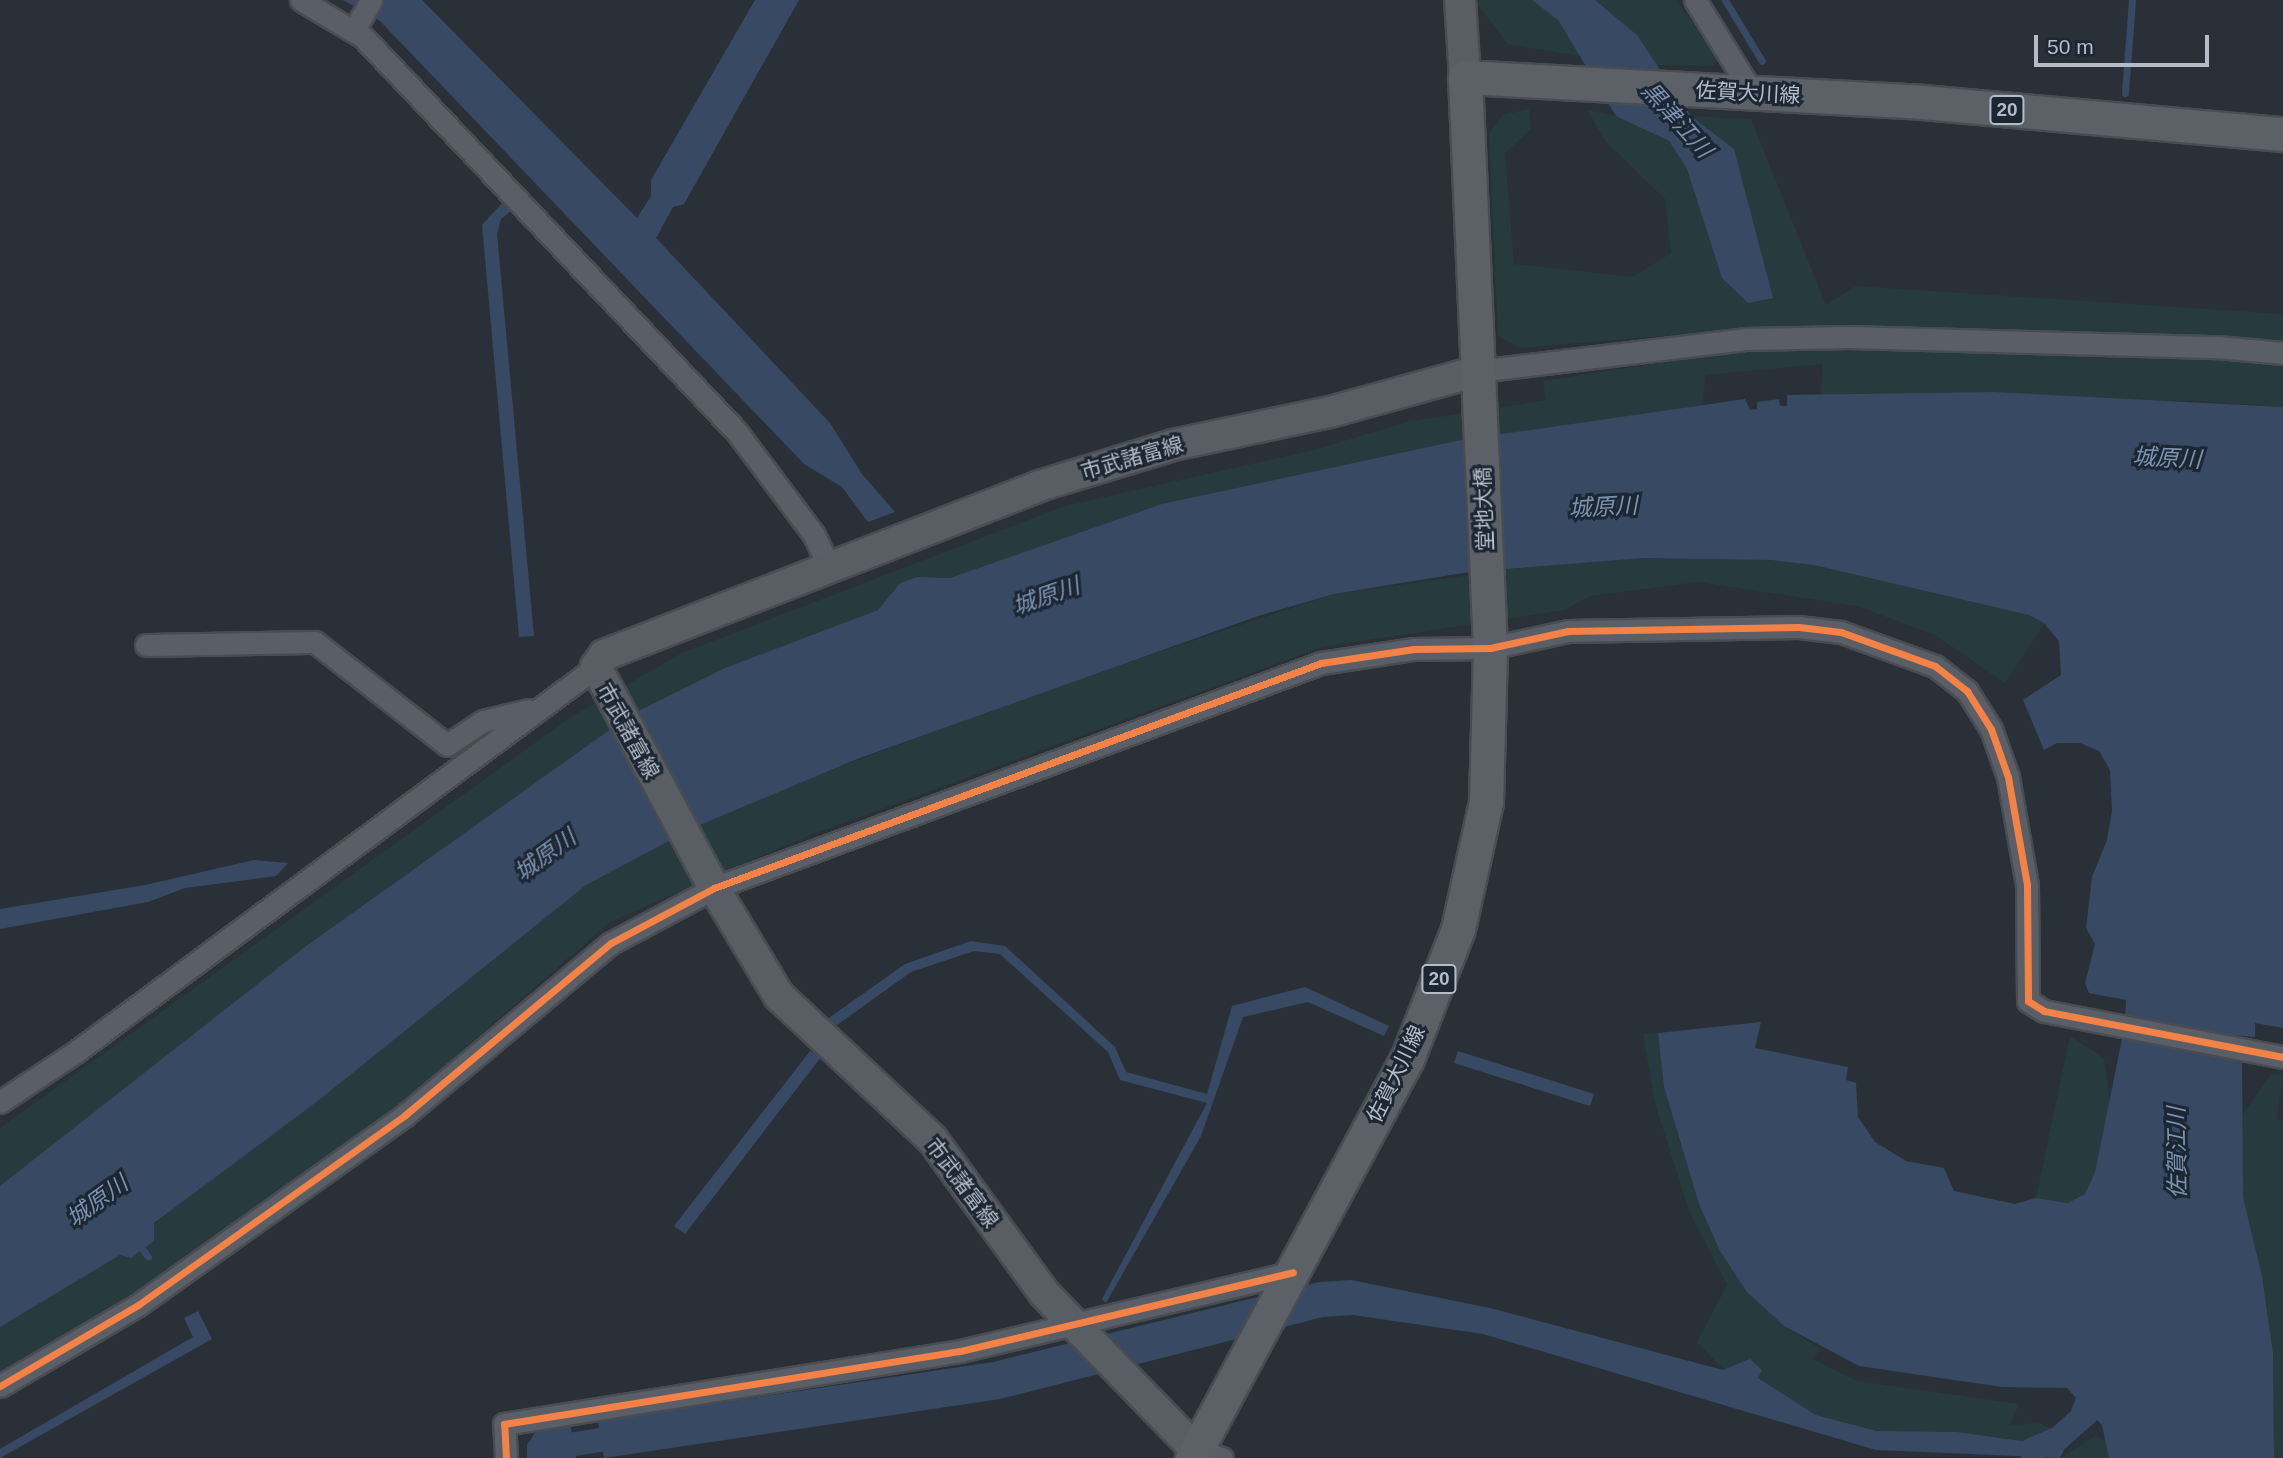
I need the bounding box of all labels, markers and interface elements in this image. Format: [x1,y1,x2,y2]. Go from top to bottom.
scale bar [2038,21,2213,65]
text: 50 m [2047,35,2094,58]
water label: 黒津江川 [1636,77,1718,163]
street label: 佐賀大川線 [1695,78,1801,108]
road number: 20 [1988,94,2026,125]
street label: 市武諸富線 [1078,431,1186,485]
water label: 城原川 [2132,442,2202,474]
street label: 堂地大橋 [1470,467,1498,551]
water label: 城原川 [1568,491,1638,523]
water label: 城原川 [1009,572,1083,620]
street label: 市武諸富線 [592,679,664,783]
water label: 城原川 [509,824,581,886]
road number: 20 [1420,964,1458,995]
street label: 佐賀大川線 [1362,1021,1430,1127]
water label: 佐賀江川 [2162,1107,2192,1199]
street label: 市武諸富線 [920,1133,1004,1233]
water label: 城原川 [61,1170,133,1232]

